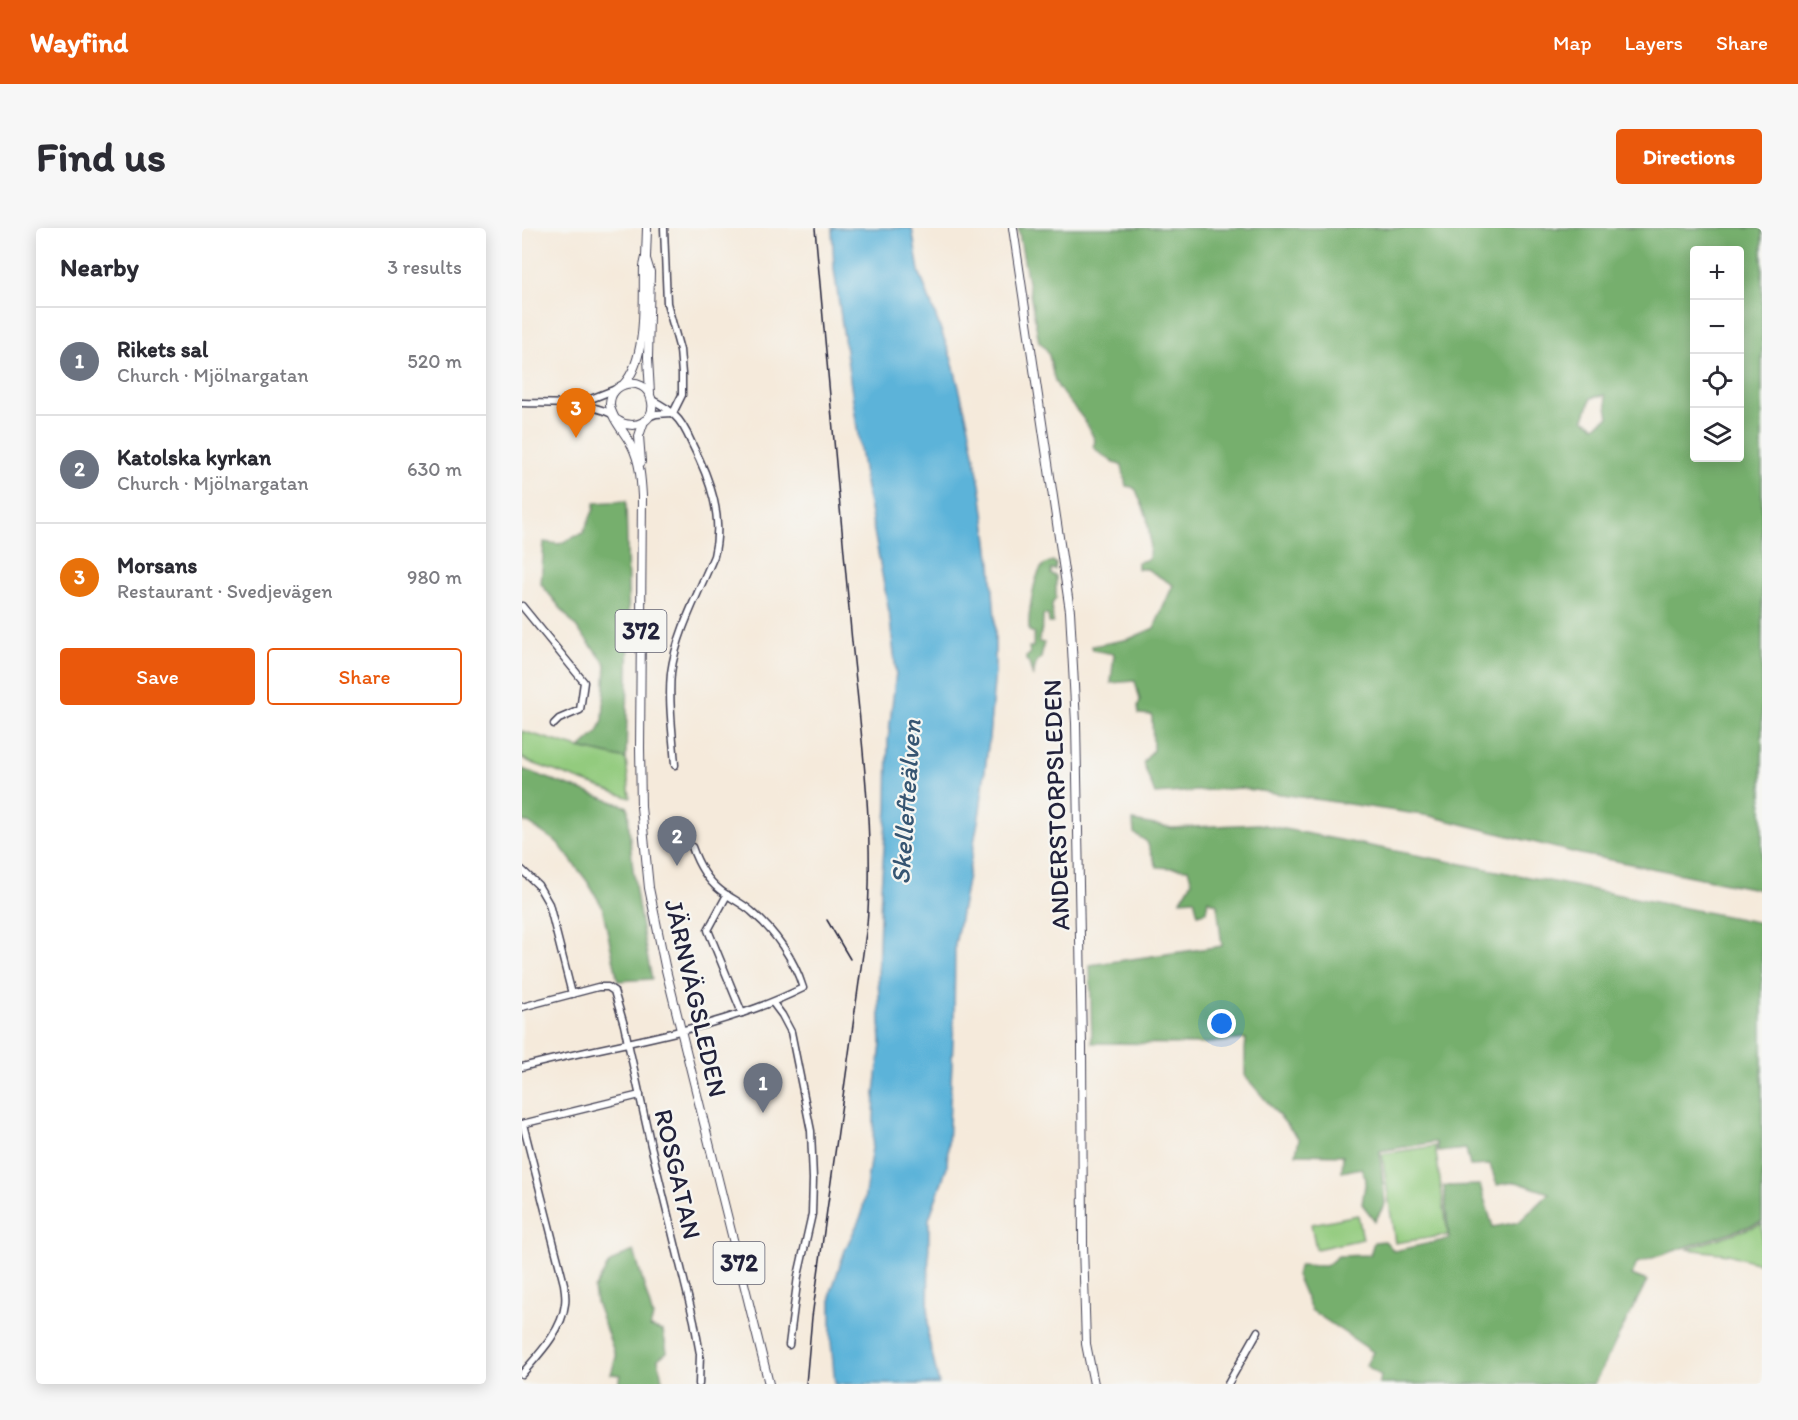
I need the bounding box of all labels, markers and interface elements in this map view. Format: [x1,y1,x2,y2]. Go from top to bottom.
text: Wayfind [30,25,128,59]
text: Map [1553,30,1592,55]
text: Layers [1625,30,1683,55]
text: Share [1716,30,1768,55]
button: Directions [1616,129,1762,184]
text: Find us [36,131,166,182]
map controls [1690,246,1744,462]
button: + [1690,246,1744,300]
text: Nearby [60,251,139,283]
text: 3 results [387,255,462,279]
button: − [1690,300,1744,354]
text: Rikets sal [117,336,208,363]
text: 1 [75,349,84,373]
text: 520 m [407,349,462,373]
button: locate [1690,354,1744,408]
text: Church · Mjölnargatan [117,363,309,387]
pin: 3 [556,388,596,438]
button: layers [1690,408,1744,462]
text: Katolska kyrkan [117,444,271,471]
text: 2 [74,457,85,481]
text: 630 m [407,457,462,481]
text: Church · Mjölnargatan [117,471,309,495]
text: Morsans [117,552,197,579]
text: 3 [74,565,85,589]
text: 980 m [407,565,462,589]
text: Restaurant · Svedjevägen [117,579,333,603]
road number: 372 [616,610,666,652]
button: Save [60,648,255,705]
button: Share [267,648,462,705]
street label: ANDERSTORPSLEDEN [1036,679,1076,931]
water label: Skellefteälven [883,718,928,885]
pin: 2 [658,816,696,866]
street label: JÄRNVÄGSLEDEN [658,896,734,1100]
your location [1207,1009,1236,1038]
pin: 1 [744,1064,782,1113]
street label: ROSGATAN [648,1106,708,1242]
road number: 372 [714,1242,764,1284]

